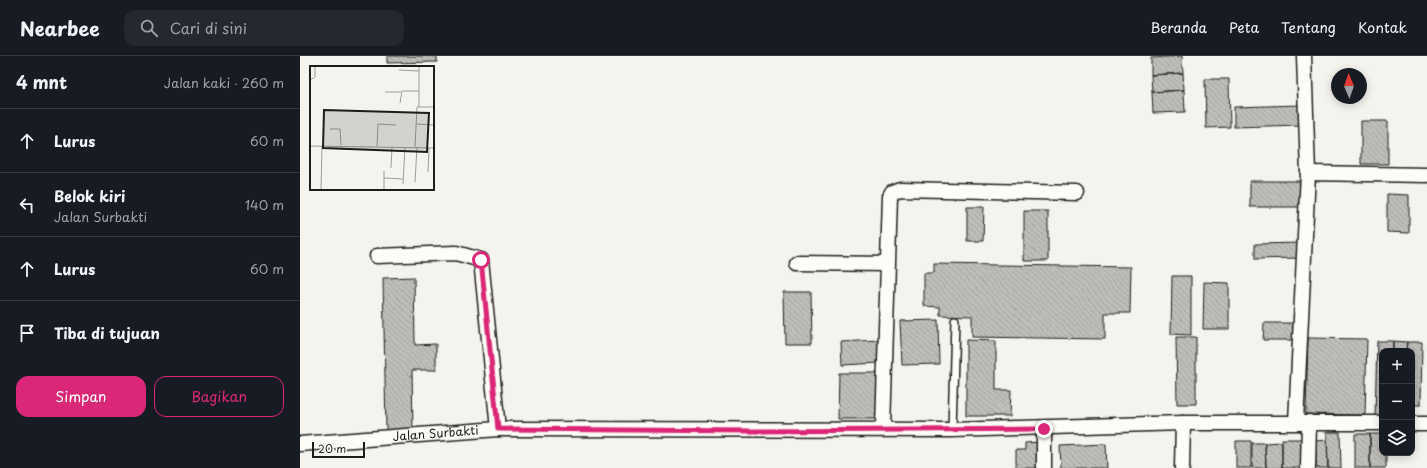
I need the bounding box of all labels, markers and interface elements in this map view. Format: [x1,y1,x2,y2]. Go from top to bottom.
search box [124,10,404,46]
text: Nearbee [20,14,100,42]
text: Cari di sini [170,16,247,39]
icon: search [138,17,160,39]
text: Beranda [1150,17,1207,38]
text: Peta [1229,17,1259,38]
text: Tentang [1281,17,1336,38]
text: Kontak [1358,17,1407,38]
inset map [310,66,434,190]
north arrow [1331,68,1367,104]
text: 4 mnt [16,69,67,95]
text: Jalan kaki · 260 m [164,73,284,92]
text: Lurus [54,129,95,152]
icon: ahead [16,130,38,152]
text: 60 m [250,131,284,150]
text: Belok kiri [54,184,125,207]
icon: left [16,194,38,216]
text: 140 m [245,195,284,214]
text: Jalan Surbakti [54,207,147,226]
route start [472,251,490,269]
text: Lurus [54,257,95,280]
icon: ahead [16,258,38,280]
text: 60 m [250,259,284,278]
text: Tiba di tujuan [54,321,160,344]
icon: arrive [16,322,38,344]
map controls [1379,348,1415,456]
button: + [1379,348,1415,384]
button: Simpan [16,376,146,417]
button: Bagikan [154,376,284,417]
button: − [1379,384,1415,420]
route end [1035,420,1053,438]
button: layers [1379,420,1415,456]
street label: Jalan Surbakti [392,421,479,445]
scale bar [312,440,365,459]
text: 20 m [318,440,346,457]

